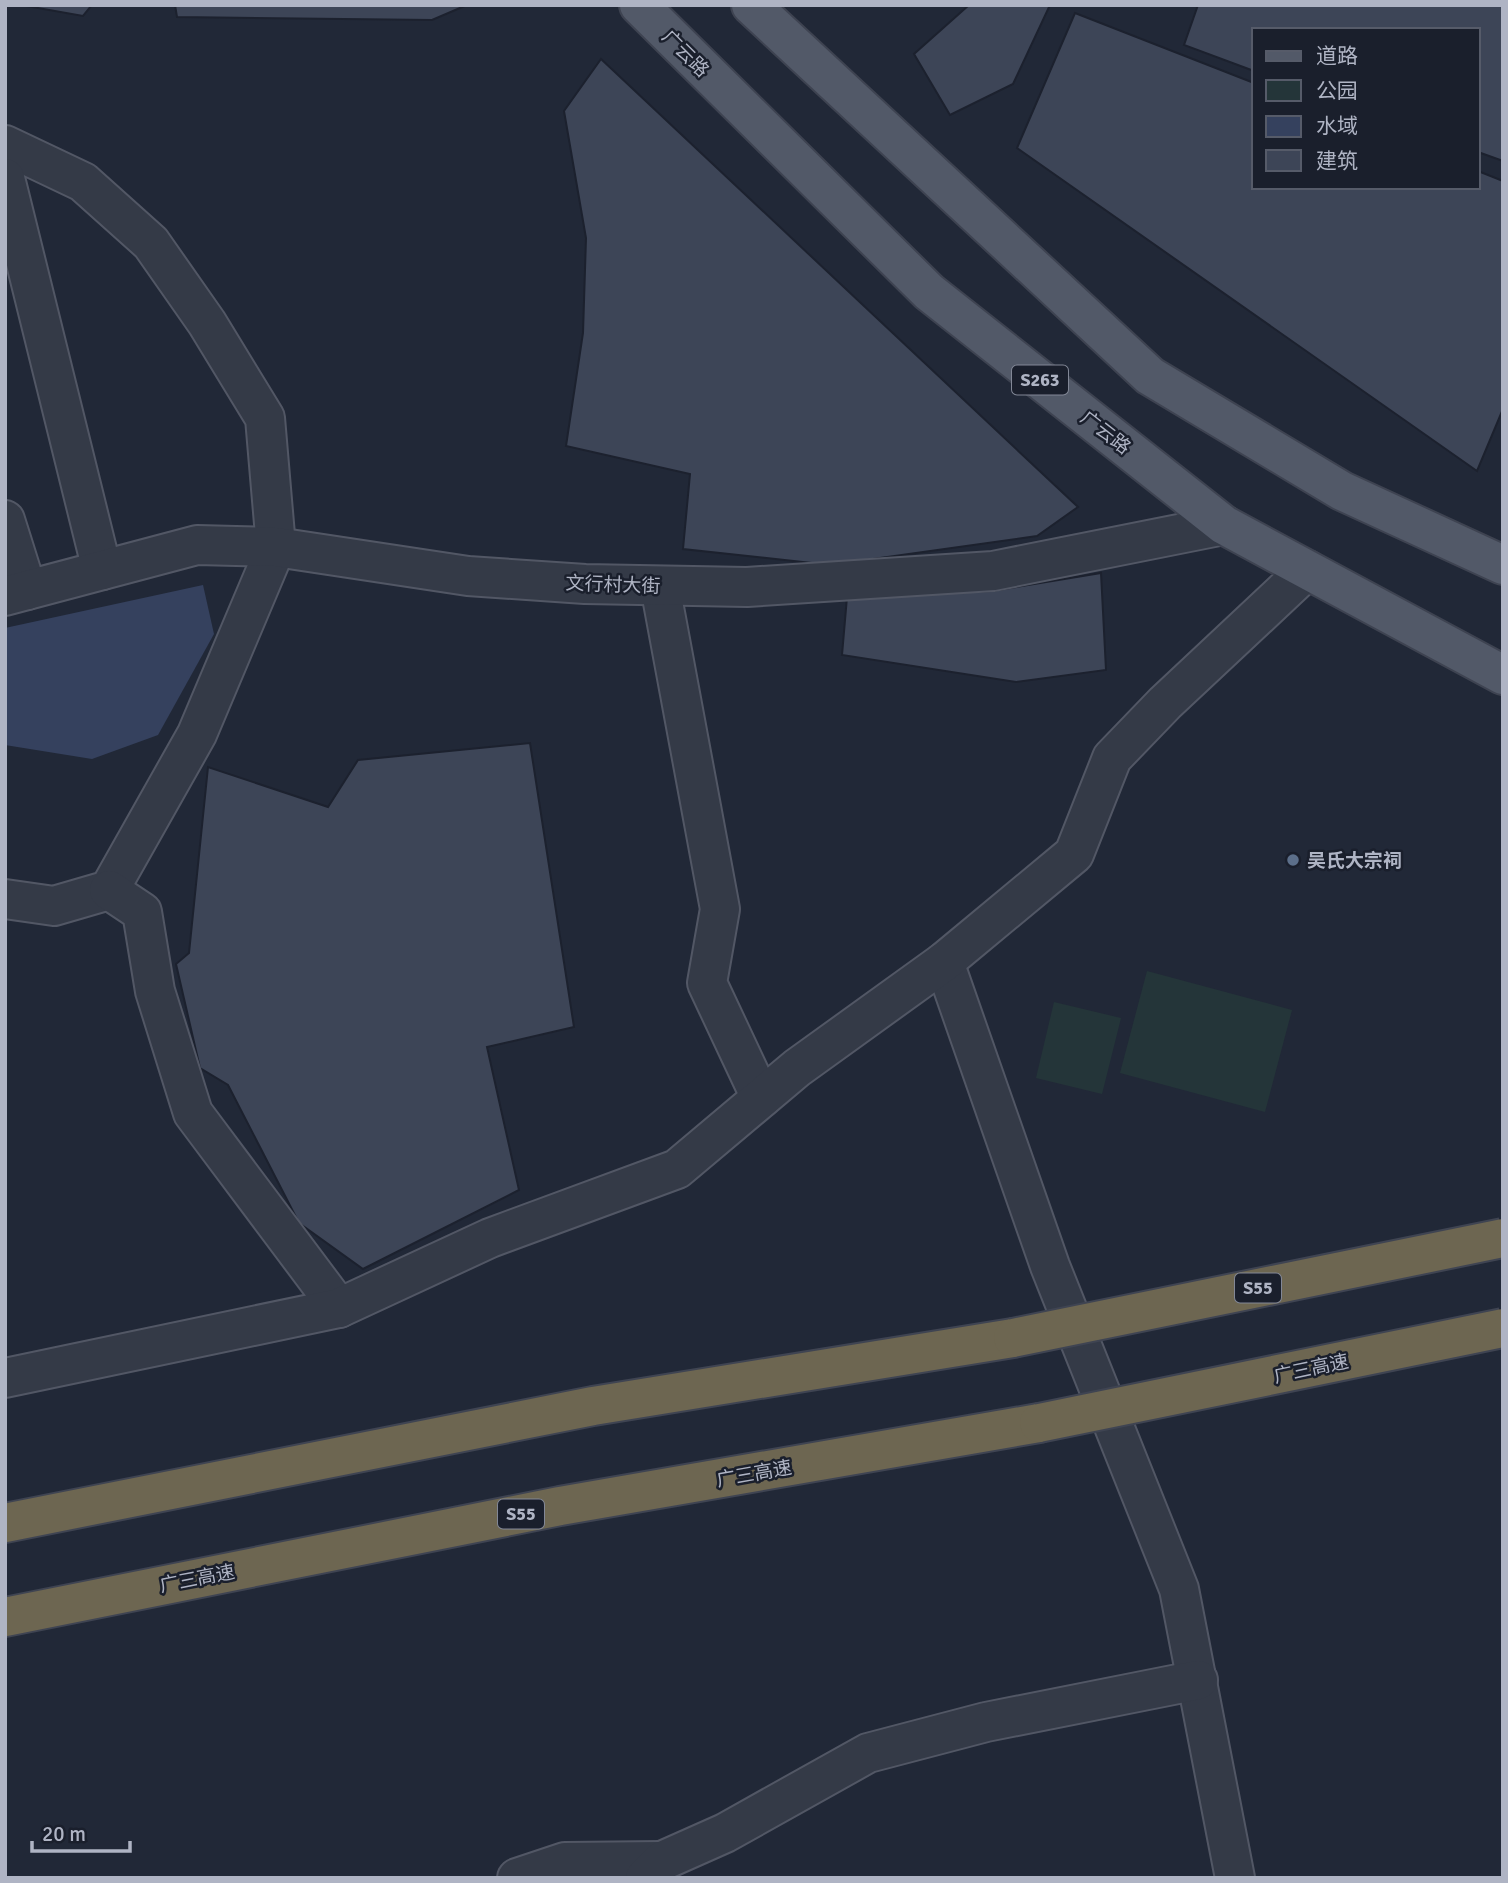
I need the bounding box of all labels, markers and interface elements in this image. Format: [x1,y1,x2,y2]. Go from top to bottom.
street label: 广云路 [657,25,714,82]
legend [1252,28,1480,189]
text: 道路 [1316,43,1358,69]
text: 公园 [1316,78,1358,104]
text: 水域 [1316,113,1358,139]
text: 建筑 [1316,148,1358,174]
road number: S263 [1012,366,1068,394]
street label: 广云路 [1076,406,1135,460]
street label: 文行村大街 [565,571,661,599]
place label: 吴氏大宗祠 [1307,849,1402,873]
marker: 吴氏大宗祠 [1285,852,1301,868]
road number: S55 [1235,1274,1281,1302]
street label: 广三高速 [1272,1349,1351,1389]
street label: 广三高速 [715,1456,794,1492]
road number: S55 [498,1499,544,1528]
street label: 广三高速 [158,1560,237,1598]
scale bar [32,1810,130,1854]
text: 20 m [42,1821,86,1847]

